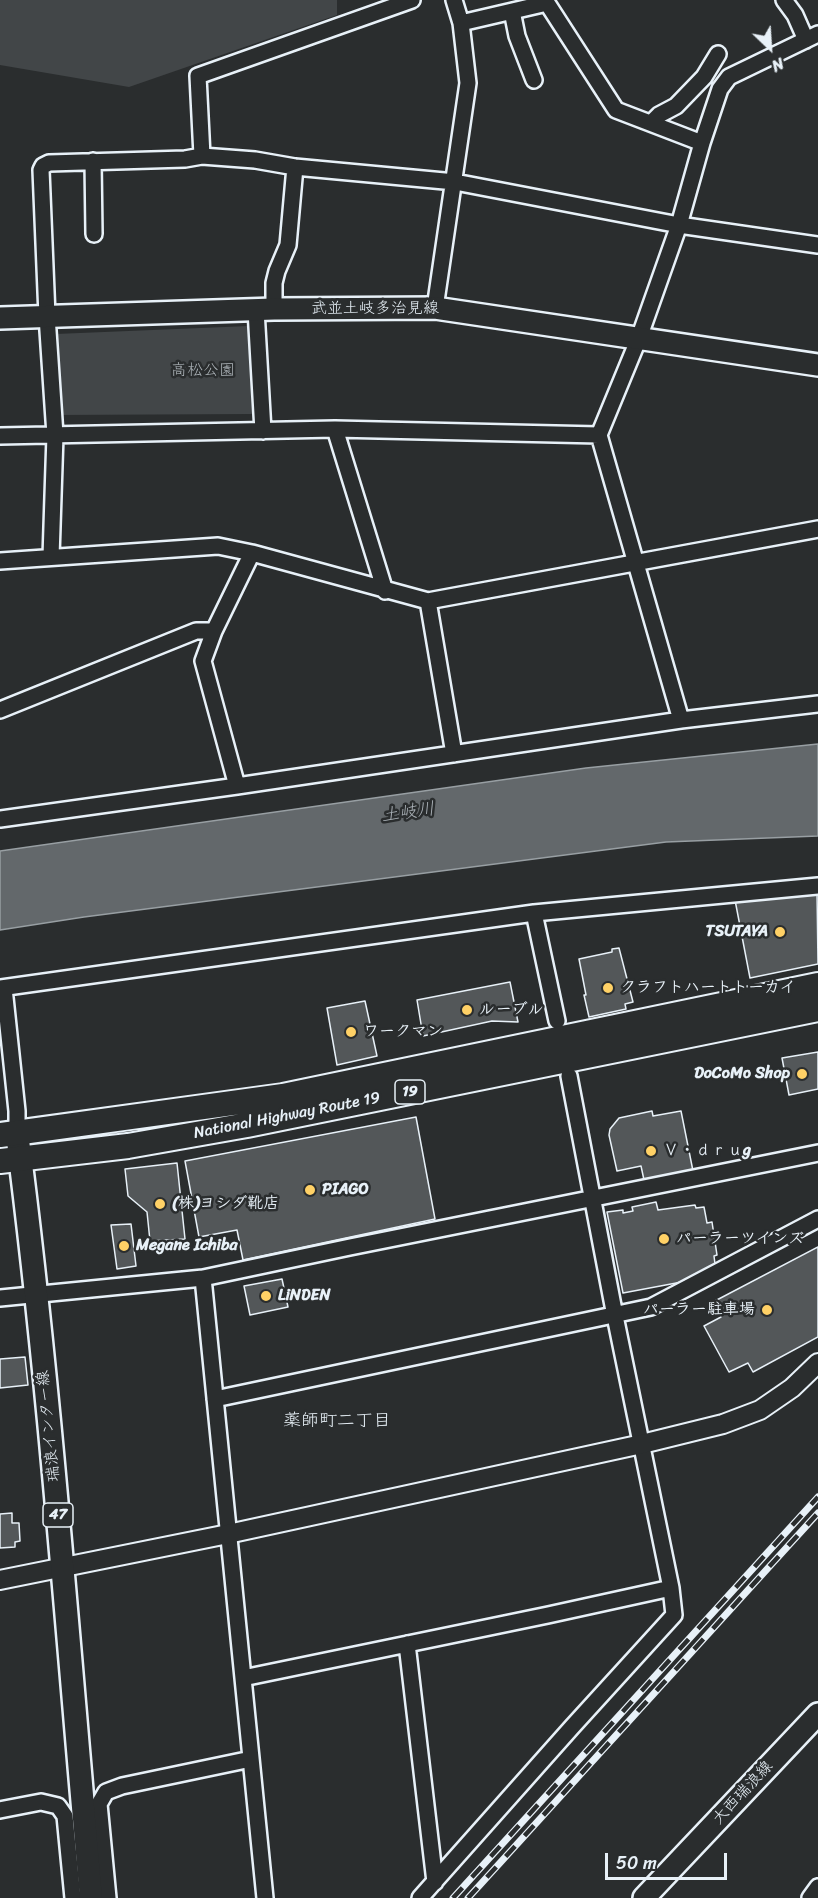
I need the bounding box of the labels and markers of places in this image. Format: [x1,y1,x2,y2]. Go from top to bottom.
place label: TSUTAYA [705,922,768,942]
marker: TSUTAYA [773,925,787,939]
place label: クラフトハートトーカイ [620,978,796,998]
marker: クラフトハートトーカイ [601,981,615,995]
place label: ルーブル [479,1000,544,1020]
marker: ルーブル [460,1003,474,1017]
place label: ワークマン [363,1022,443,1042]
marker: ワークマン [344,1025,358,1039]
place label: DoCoMo Shop [694,1064,790,1084]
marker: DoCoMo Shop [795,1067,809,1081]
place label: Ｖ・ｄｒｕg [663,1141,751,1161]
marker: Ｖ・ｄｒｕg [644,1144,658,1158]
place label: PIAGO [322,1180,369,1200]
marker: PIAGO [303,1183,317,1197]
place label: (株)ヨシダ靴店 [172,1194,279,1214]
marker: (株)ヨシダ靴店 [153,1197,167,1211]
place label: パーラーツインズ [676,1229,804,1249]
marker: パーラーツインズ [657,1232,671,1246]
place label: Megane Ichiba [136,1236,238,1256]
marker: Megane Ichiba [117,1239,131,1253]
place label: LiNDEN [278,1286,331,1306]
marker: LiNDEN [259,1289,273,1303]
place label: パーラー駐車場 [643,1300,755,1320]
marker: パーラー駐車場 [760,1303,774,1317]

